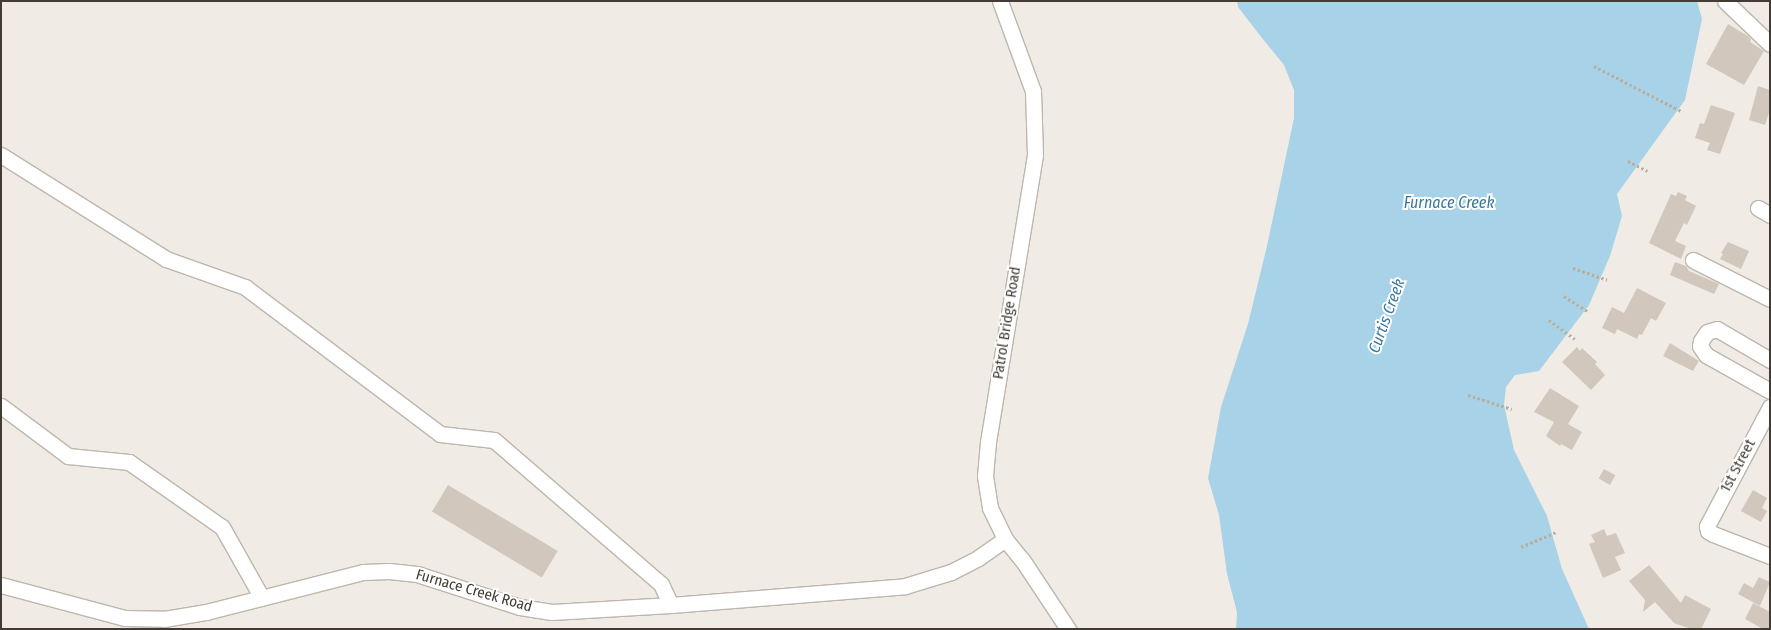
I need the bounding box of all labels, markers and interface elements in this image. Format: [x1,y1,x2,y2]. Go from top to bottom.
water label: Furnace Creek [1404,193,1494,213]
street label: Patrol Bridge Road [989,265,1025,381]
water label: Curtis Creek [1365,276,1409,356]
street label: 1st Street [1717,436,1759,496]
street label: Furnace Creek Road [414,566,534,616]

